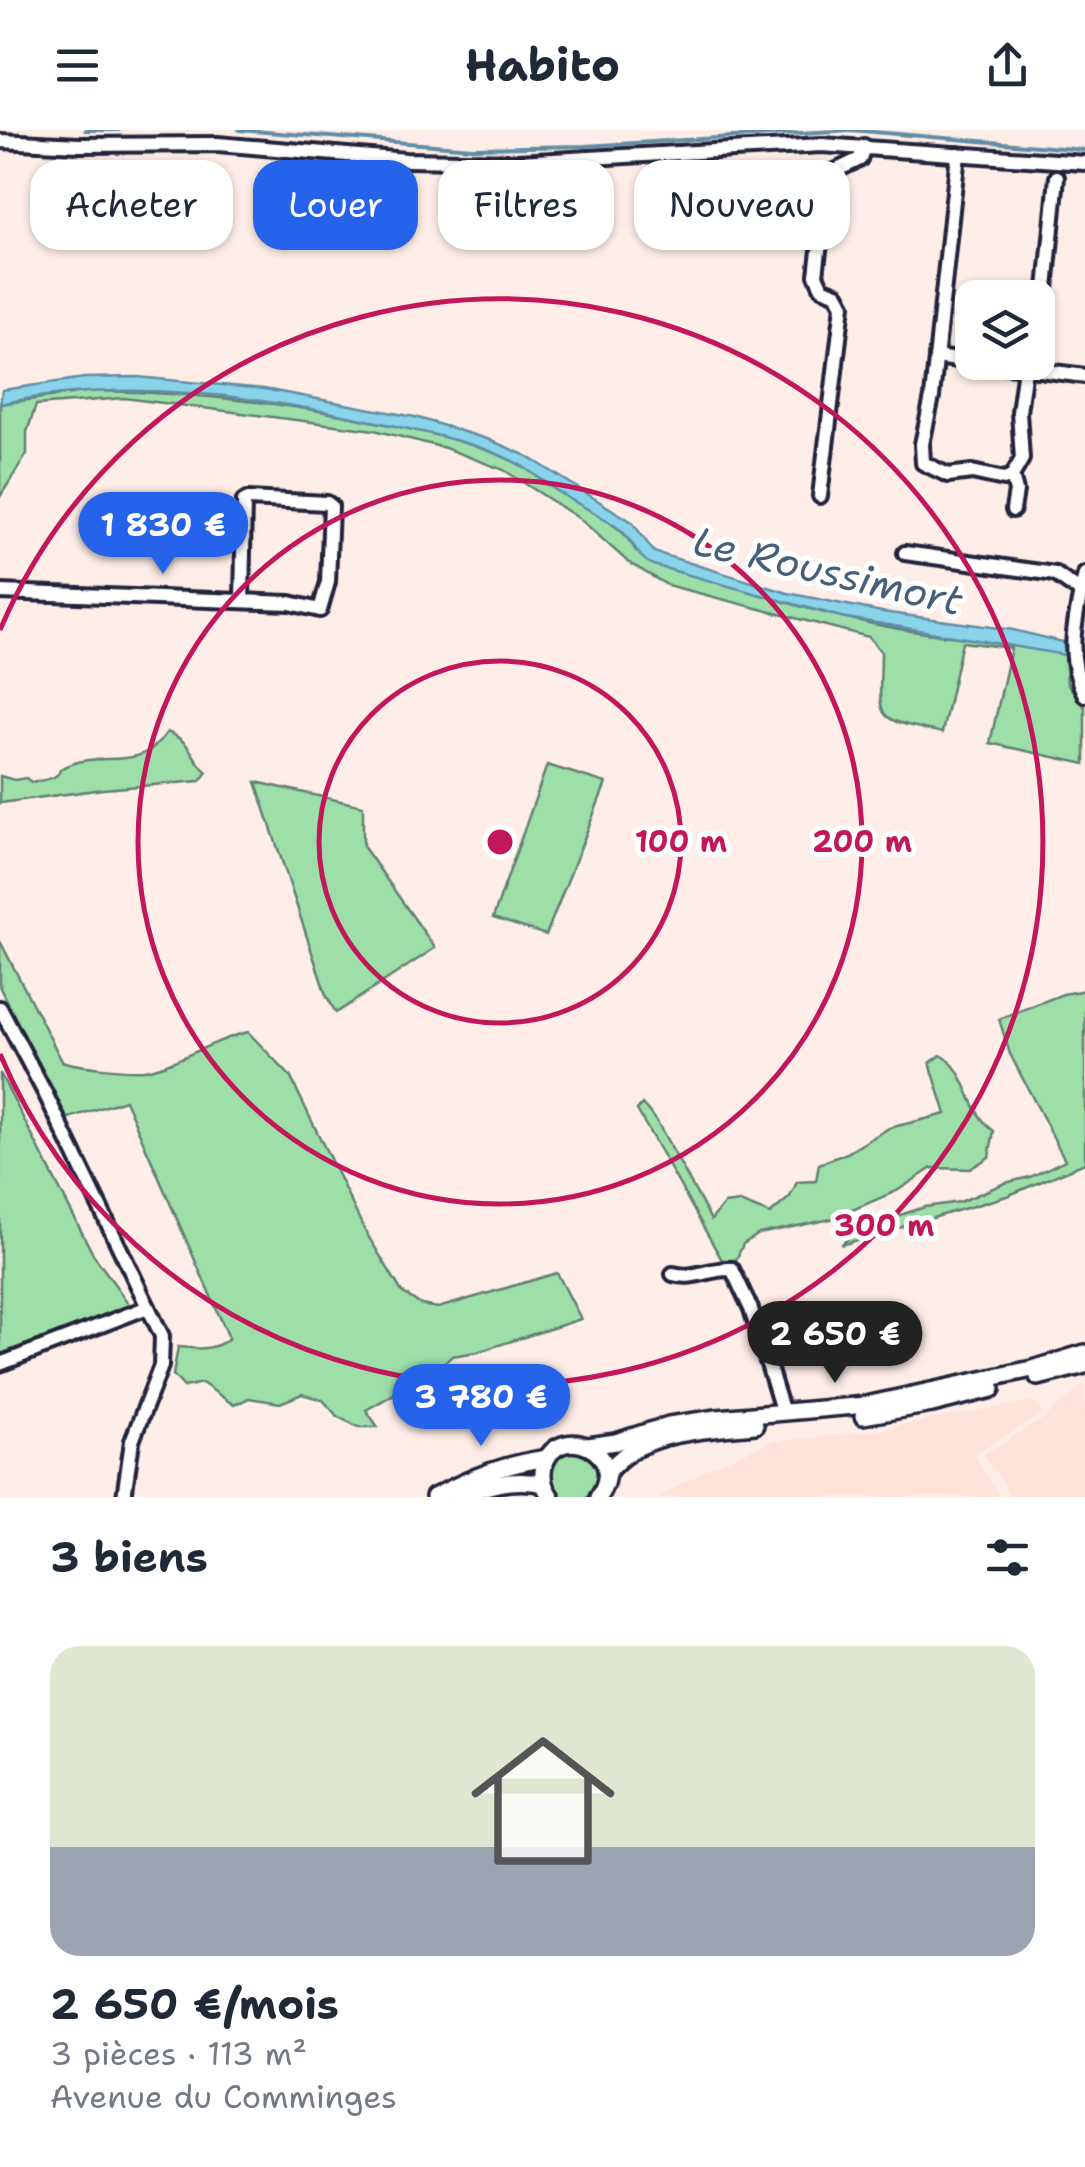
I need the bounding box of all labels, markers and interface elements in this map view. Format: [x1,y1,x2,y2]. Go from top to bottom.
text: Habito [465,35,620,95]
icon: menu [50,38,105,93]
icon: share [980,38,1035,93]
chip: Acheter [30,160,233,250]
chip: Louer [253,160,418,250]
chip: Filtres [438,160,614,250]
chip: Nouveau [634,160,850,250]
map controls [955,280,1055,380]
button: layers [955,280,1055,380]
pin: 1 830 € [71,492,255,577]
text: 1 830 € [100,503,226,546]
water label: Le Roussimort [688,514,968,628]
text: 100 m [635,821,727,862]
text: 200 m [812,821,912,862]
centre of rings [482,824,518,860]
text: 300 m [834,1205,934,1246]
pin: 2 650 € [743,1301,927,1386]
text: 2 650 € [769,1312,901,1355]
pin: 3 780 € [389,1364,573,1449]
text: 3 780 € [414,1375,548,1418]
text: 3 biens [50,1529,208,1585]
icon: filters [980,1530,1035,1585]
icon: home [453,1711,633,1891]
text: 2 650 €/mois [50,1976,339,2032]
text: 3 pièces · 113 m² [50,2032,307,2075]
text: Avenue du Comminges [50,2075,397,2118]

